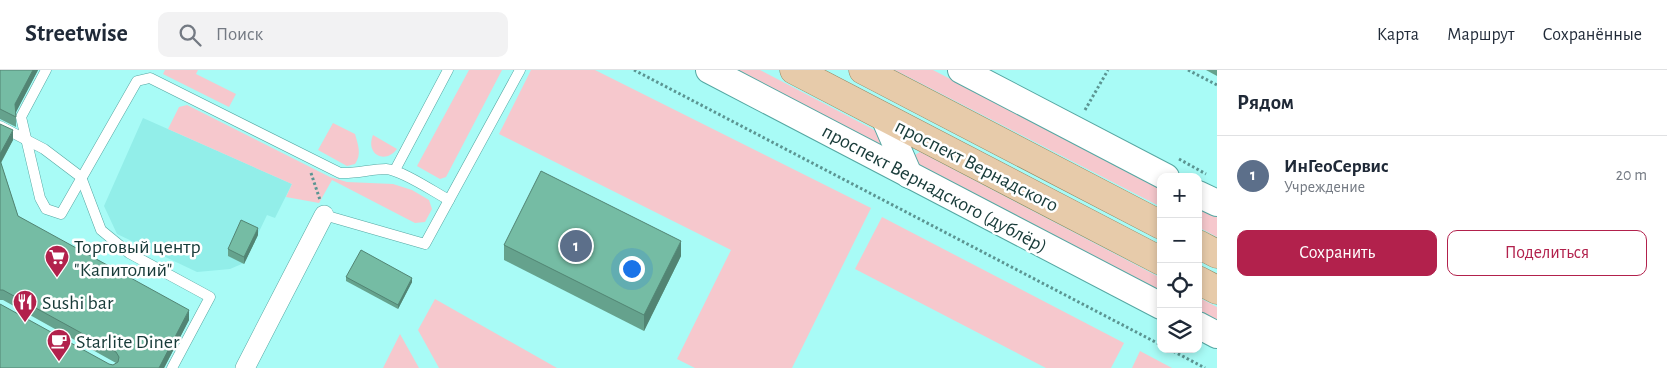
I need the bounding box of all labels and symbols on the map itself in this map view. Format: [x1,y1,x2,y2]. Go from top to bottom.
street label: проспект Вернадского [892,116,1061,216]
street label: проспект Вернадского (дублёр) [819,121,1051,257]
pin: 1 [560,227,592,265]
place label: Торговый центр "Капитолий" [74,237,201,280]
supermarket icon: Торговый центр "Капитолий" [44,244,70,278]
your location [619,256,645,282]
restaurant icon: Sushi bar [12,289,38,323]
place label: Sushi bar [42,293,114,313]
cafe icon: Starlite Diner [46,328,72,362]
place label: Starlite Diner [76,332,180,352]

